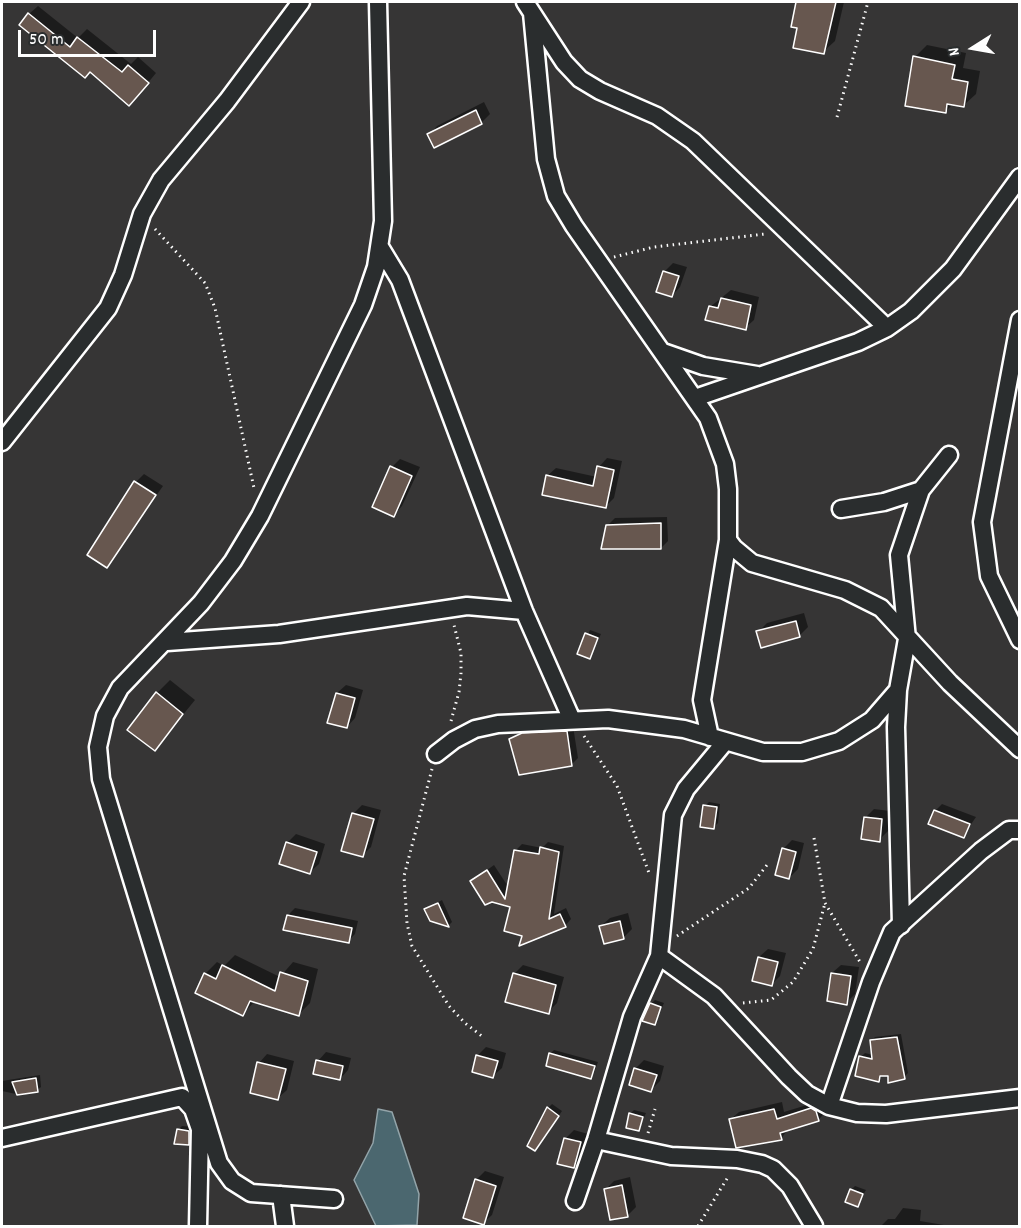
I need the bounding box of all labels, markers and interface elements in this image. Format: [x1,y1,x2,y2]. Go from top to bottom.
scale bar [21,18,159,56]
north arrow [943,18,1003,78]
text: 50 m [29,28,64,53]
text: N [943,45,967,58]

